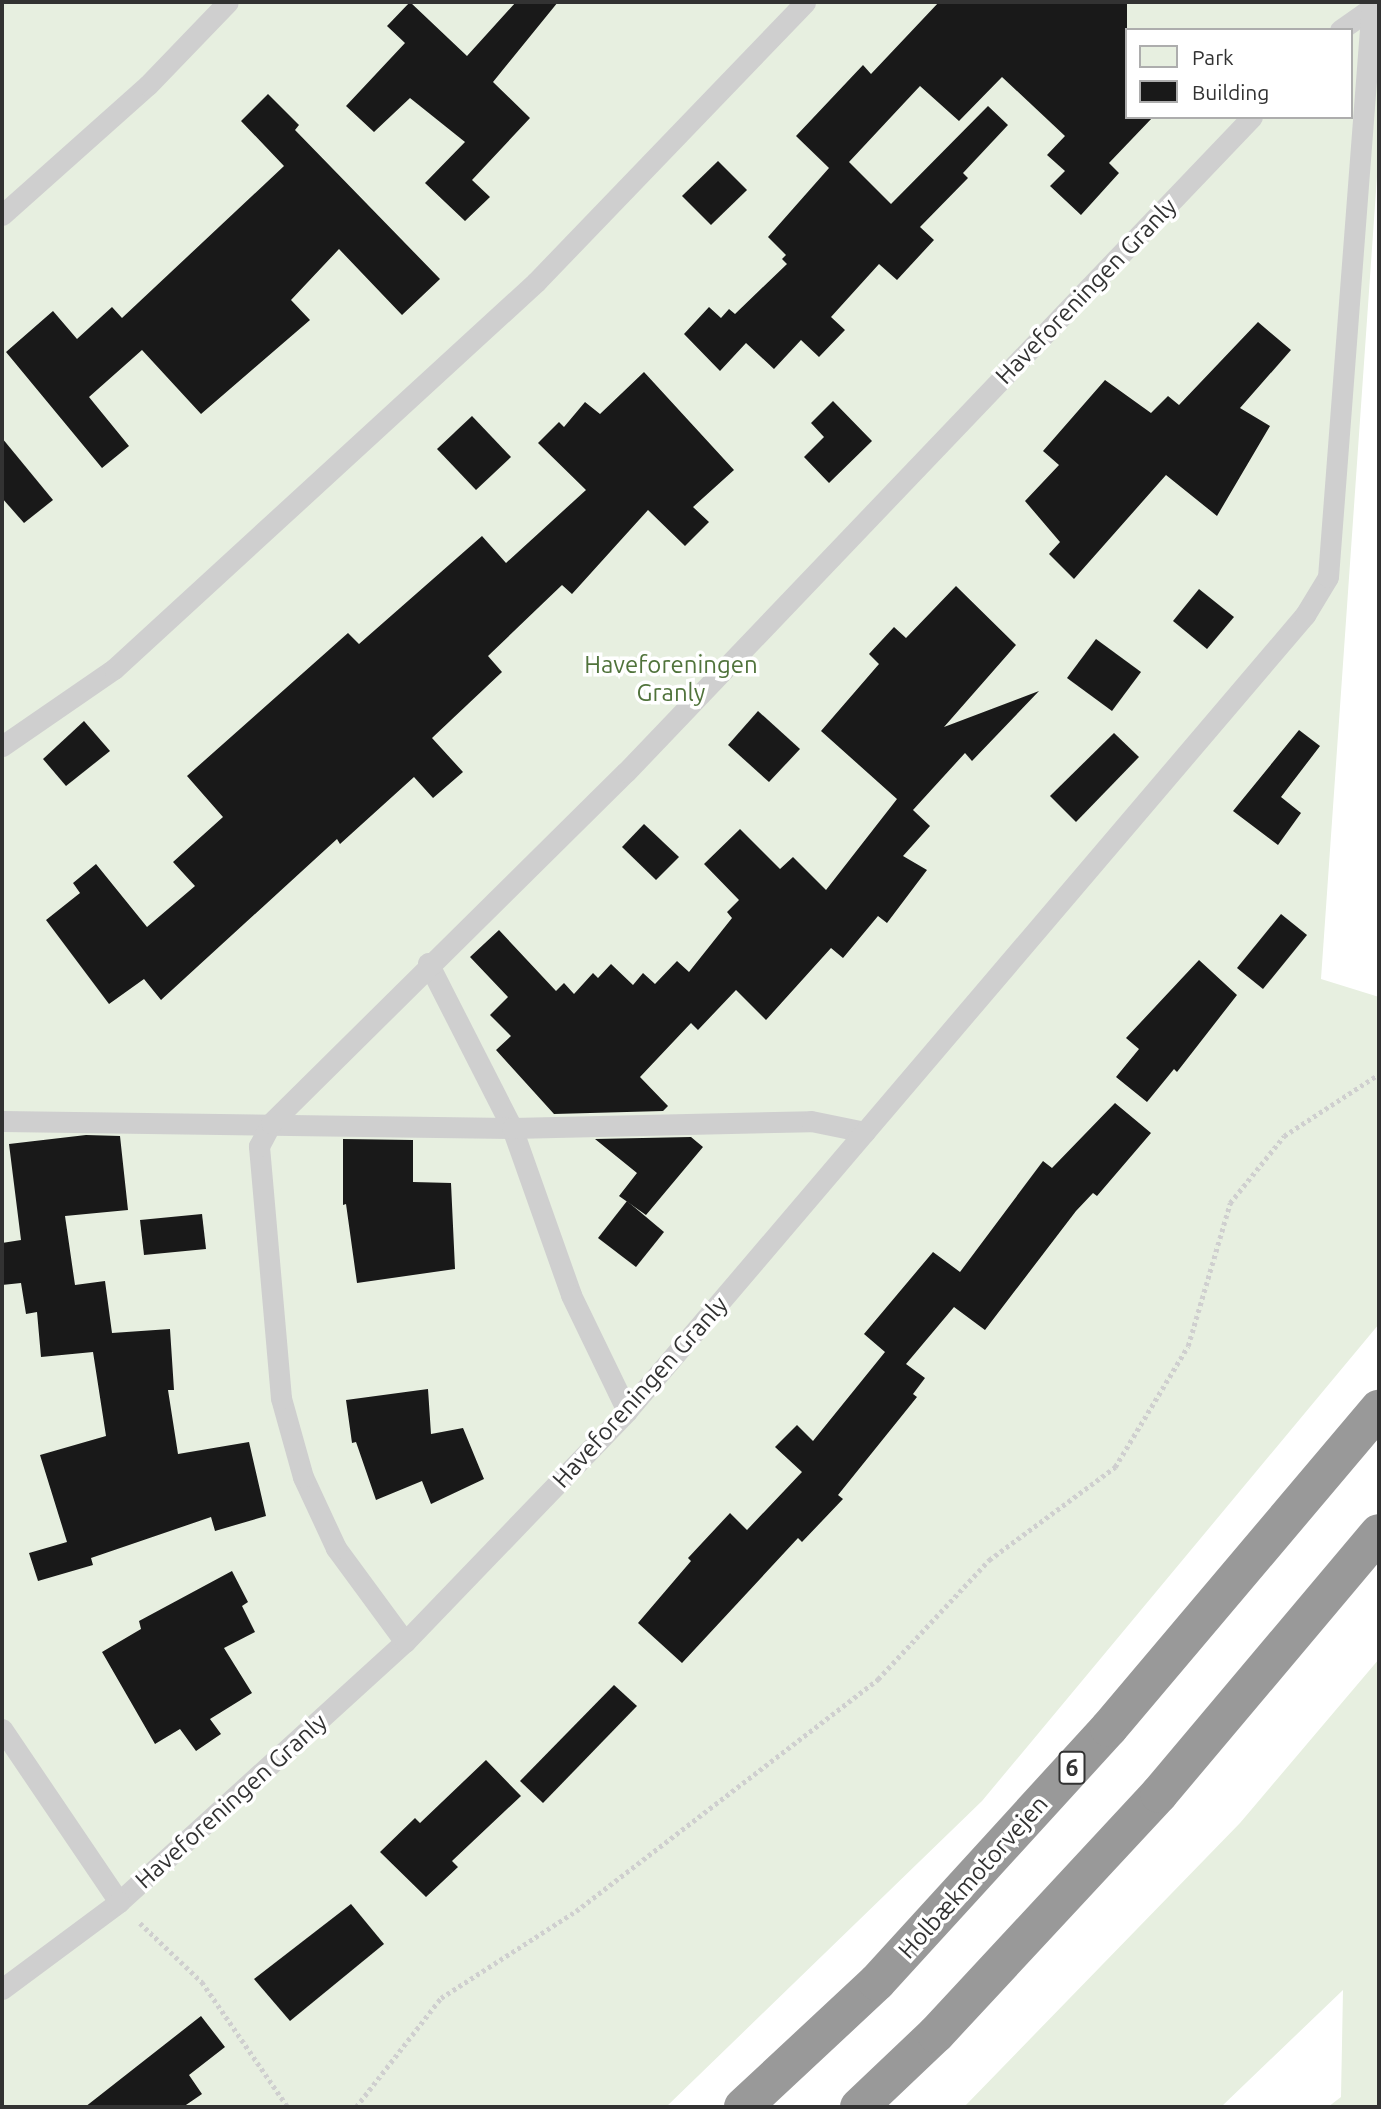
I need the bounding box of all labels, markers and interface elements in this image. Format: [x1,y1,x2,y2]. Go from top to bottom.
legend [1126,28,1353,119]
text: Park [1192,45,1234,69]
text: Building [1192,80,1269,104]
street label: Haveforeningen Granly [990,192,1182,390]
park label: Haveforeningen Granly [584,651,758,707]
street label: Haveforeningen Granly [546,1290,734,1494]
street label: Haveforeningen Granly [129,1707,333,1895]
road number: 6 [1058,1749,1086,1788]
street label: Holbækmotorvejen [892,1790,1054,1964]

